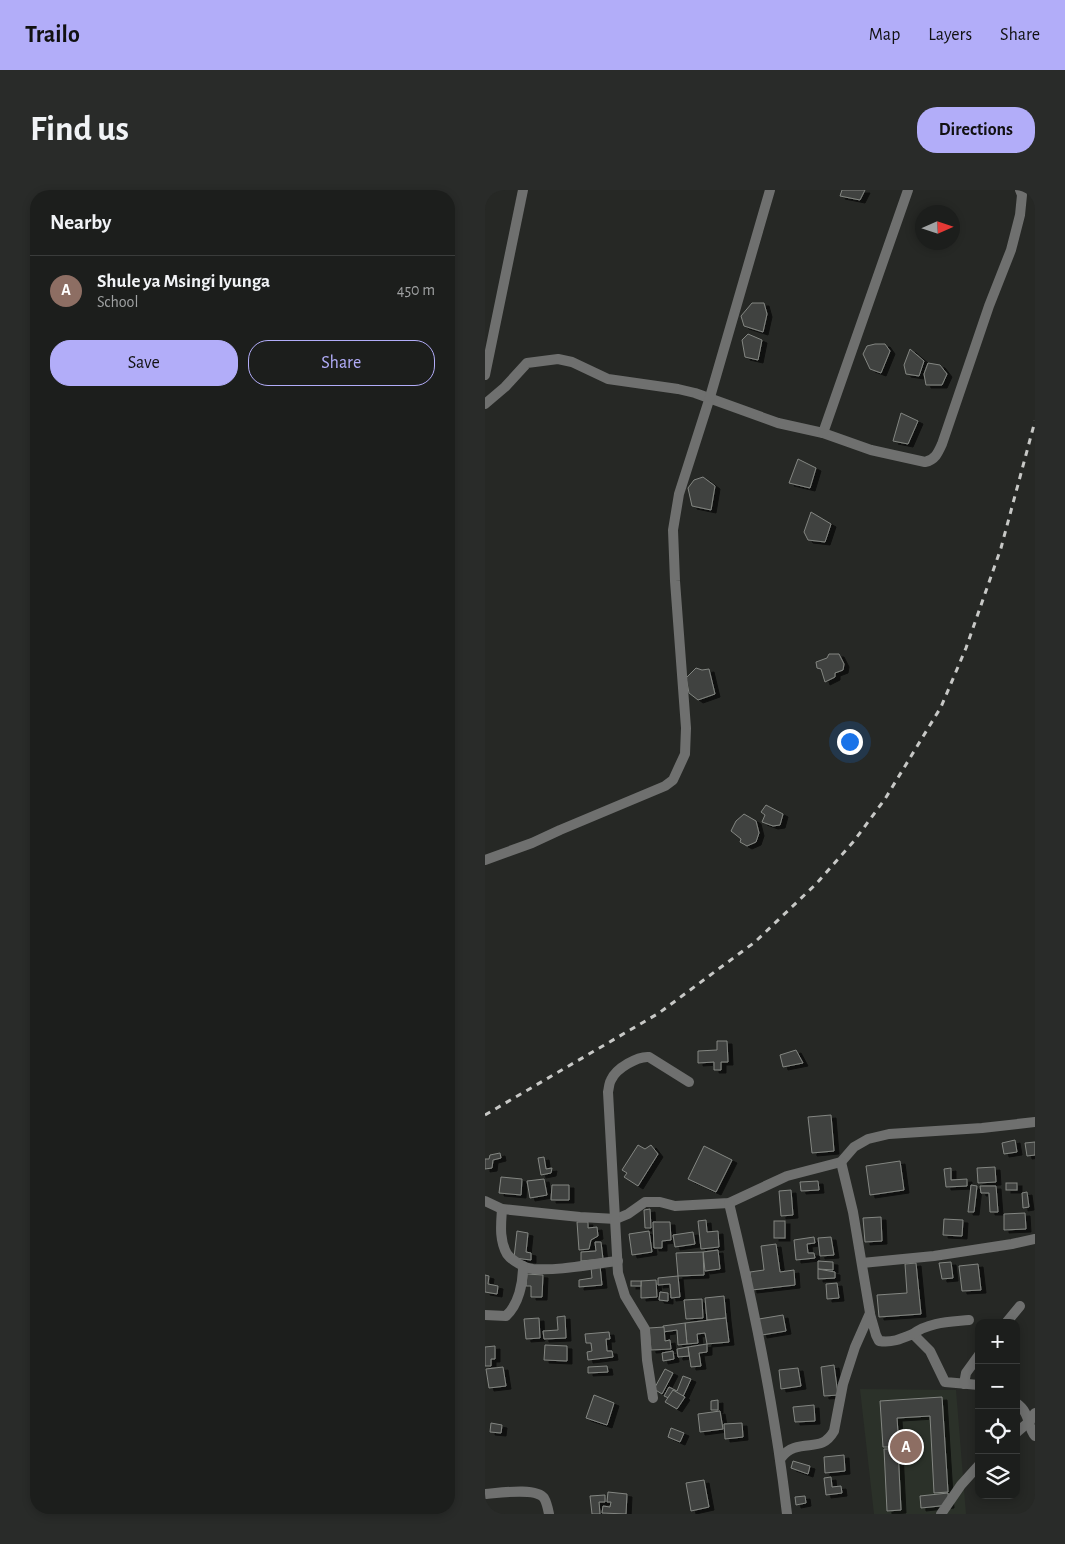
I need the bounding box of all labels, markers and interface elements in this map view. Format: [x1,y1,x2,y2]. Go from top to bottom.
text: Trailo [25,23,80,47]
text: Map [869,26,900,44]
text: Layers [928,26,972,44]
text: Share [1000,26,1040,44]
button: Directions [917,107,1035,153]
text: Find us [30,112,129,147]
north arrow [915,205,960,250]
text: Nearby [50,212,111,233]
text: Shule ya Msingi Iyunga [97,272,270,291]
text: A [61,282,71,298]
text: 450 m [397,282,435,298]
text: School [97,294,138,310]
button: Save [50,340,238,386]
button: Share [248,340,435,386]
your location [837,729,863,755]
map controls [975,1319,1020,1499]
button: + [975,1319,1020,1364]
button: − [975,1364,1020,1409]
button: locate [975,1409,1020,1454]
pin: A [890,1428,922,1466]
button: layers [975,1454,1020,1499]

